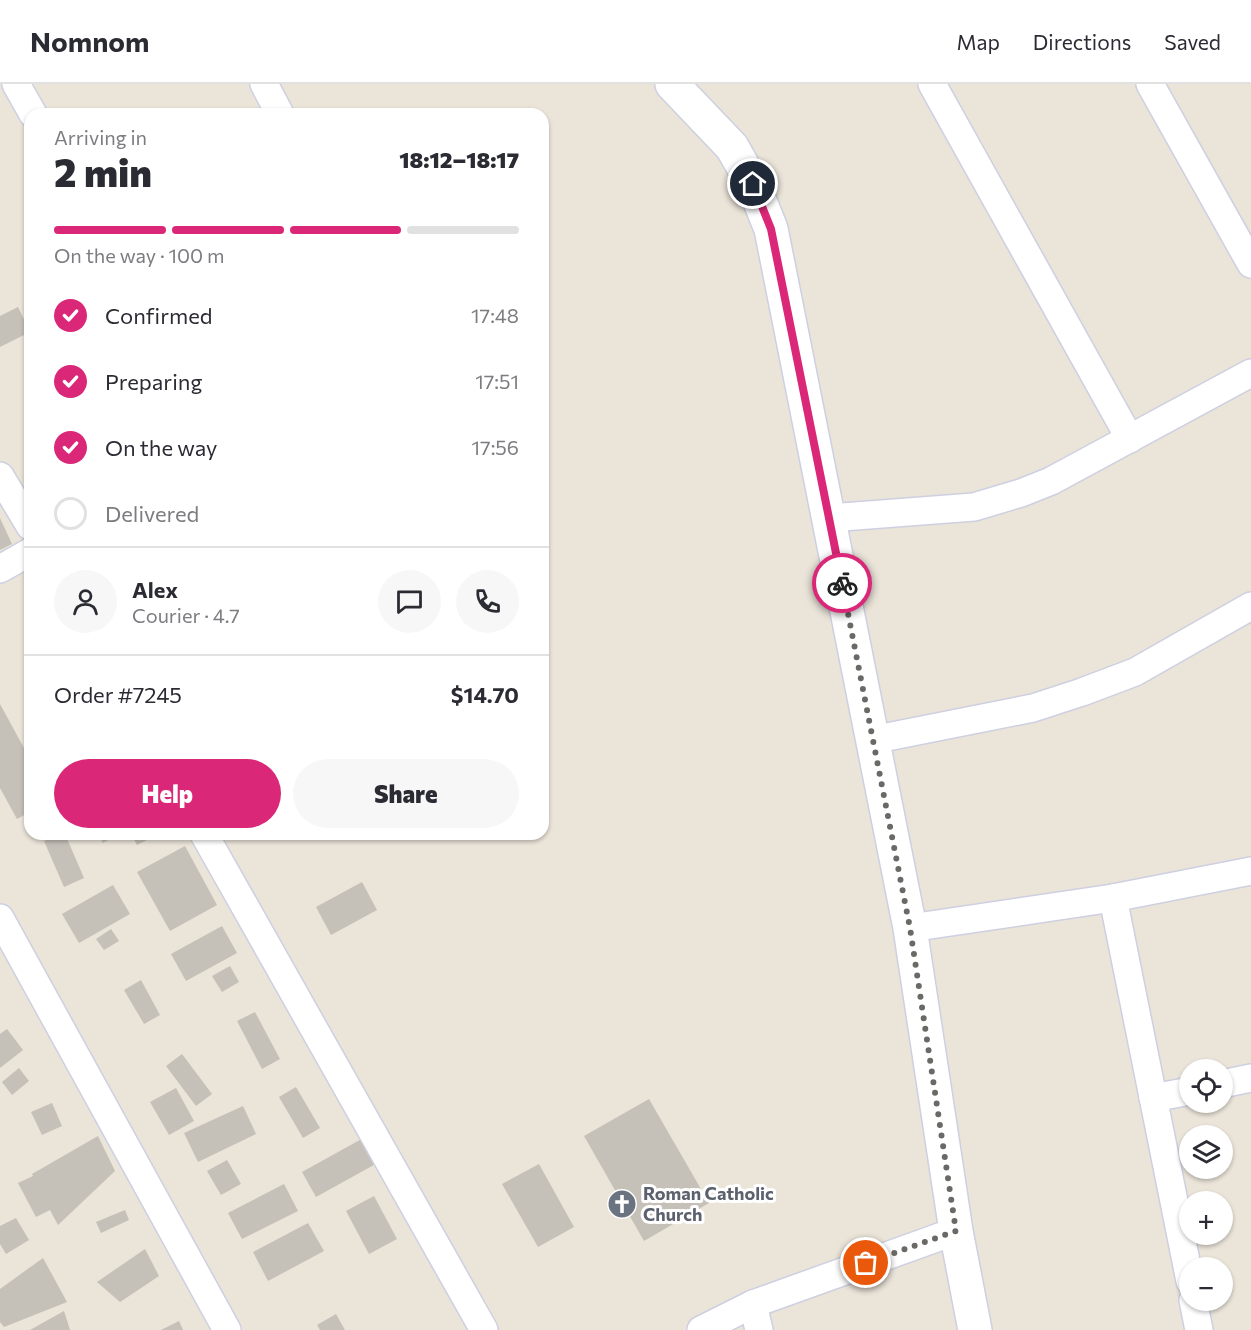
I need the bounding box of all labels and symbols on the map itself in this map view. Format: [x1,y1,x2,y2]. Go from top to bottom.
pin [727,158,778,209]
courier [812,553,872,613]
place label: Roman Catholic Church [643,1182,774,1225]
church icon: Roman Catholic Church [606,1188,638,1220]
pin [840,1237,891,1288]

